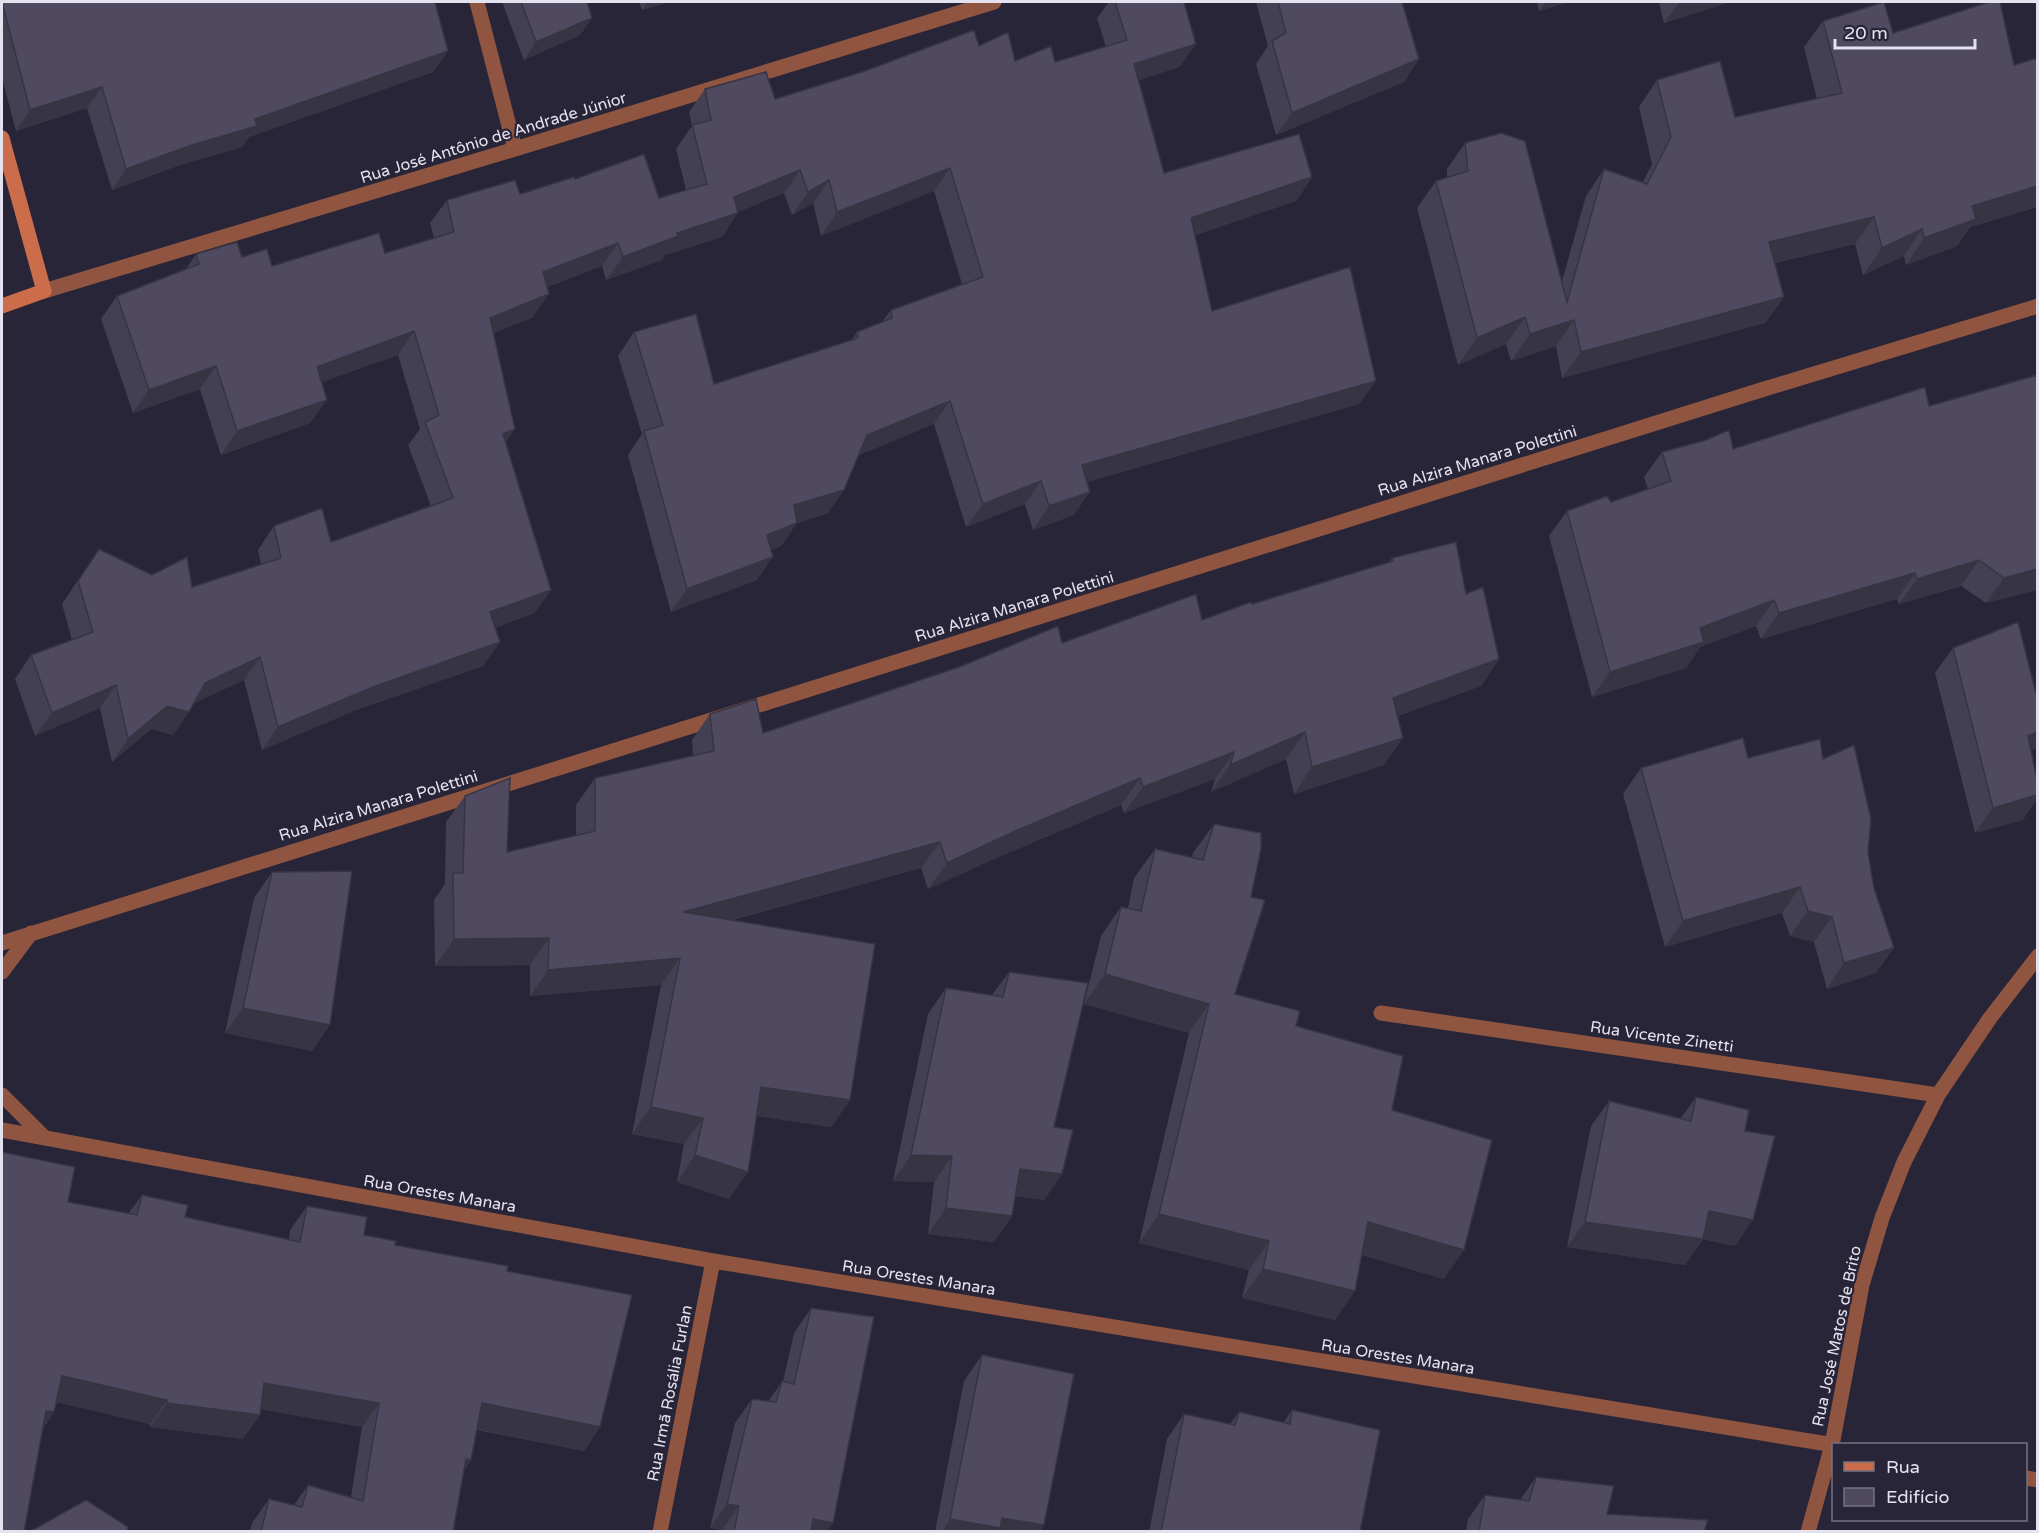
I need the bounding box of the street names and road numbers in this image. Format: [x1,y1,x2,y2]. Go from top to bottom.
street label: Rua José Antônio de Andrade Júnior [358,88,630,188]
street label: Rua Alzira Manara Polettini [1375,421,1579,501]
street label: Rua Alzira Manara Polettini [912,567,1116,647]
street label: Rua Alzira Manara Polettini [276,766,480,846]
street label: Rua Vicente Zinetti [1589,1017,1735,1057]
street label: Rua Orestes Manara [362,1171,518,1217]
street label: Rua José Matos de Brito [1808,1244,1866,1428]
street label: Rua Orestes Manara [841,1256,997,1300]
street label: Rua Irmã Rosália Furlan [643,1303,697,1483]
street label: Rua Orestes Manara [1320,1335,1476,1379]

